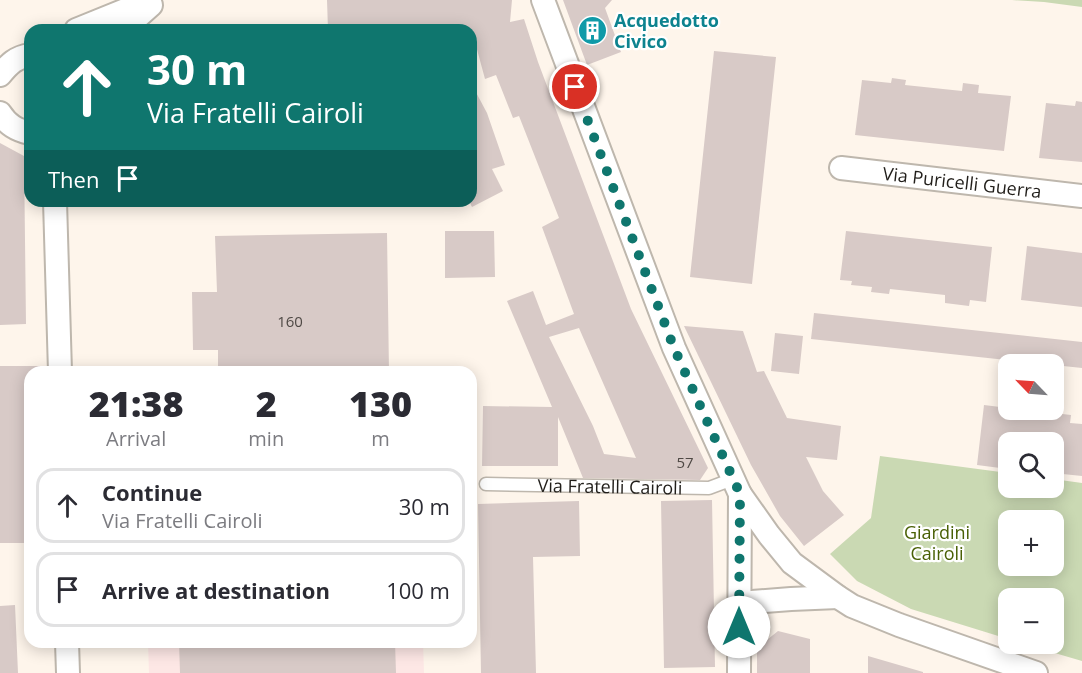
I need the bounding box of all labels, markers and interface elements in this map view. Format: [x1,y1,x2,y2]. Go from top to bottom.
place label: Acquedotto Civico [614,8,719,53]
building icon: Acquedotto Civico [577,14,609,46]
text: 30 m [147,40,247,97]
icon: ahead [48,48,126,126]
pin [549,61,600,112]
icon: arrive [558,70,591,103]
text: Via Fratelli Cairoli [147,94,364,131]
street label: Via Puricelli Guerra [881,161,1043,203]
icon: arrive [111,162,144,195]
text: Then [48,164,99,194]
house number: 160 [277,311,303,331]
north arrow [998,354,1064,420]
map controls [998,354,1064,654]
text: 21:38 [89,379,184,428]
text: 2 [256,379,277,428]
text: 130 [349,379,412,428]
text: Arrival [106,425,166,452]
text: min [248,425,284,452]
text: m [371,425,390,452]
button: search [998,432,1064,498]
house number: 57 [676,452,694,472]
street label: Via Fratelli Cairoli [537,473,683,500]
text: Continue [102,477,202,507]
icon: ahead [51,489,84,522]
text: 30 m [399,491,450,521]
text: Via Fratelli Cairoli [102,507,263,534]
button: + [998,510,1064,576]
park label: Giardini Cairoli [904,520,970,565]
icon: arrive [51,573,84,606]
text: Arrive at destination [102,575,330,605]
text: 100 m [386,575,450,605]
button: − [998,588,1064,654]
position arrow [707,595,771,659]

